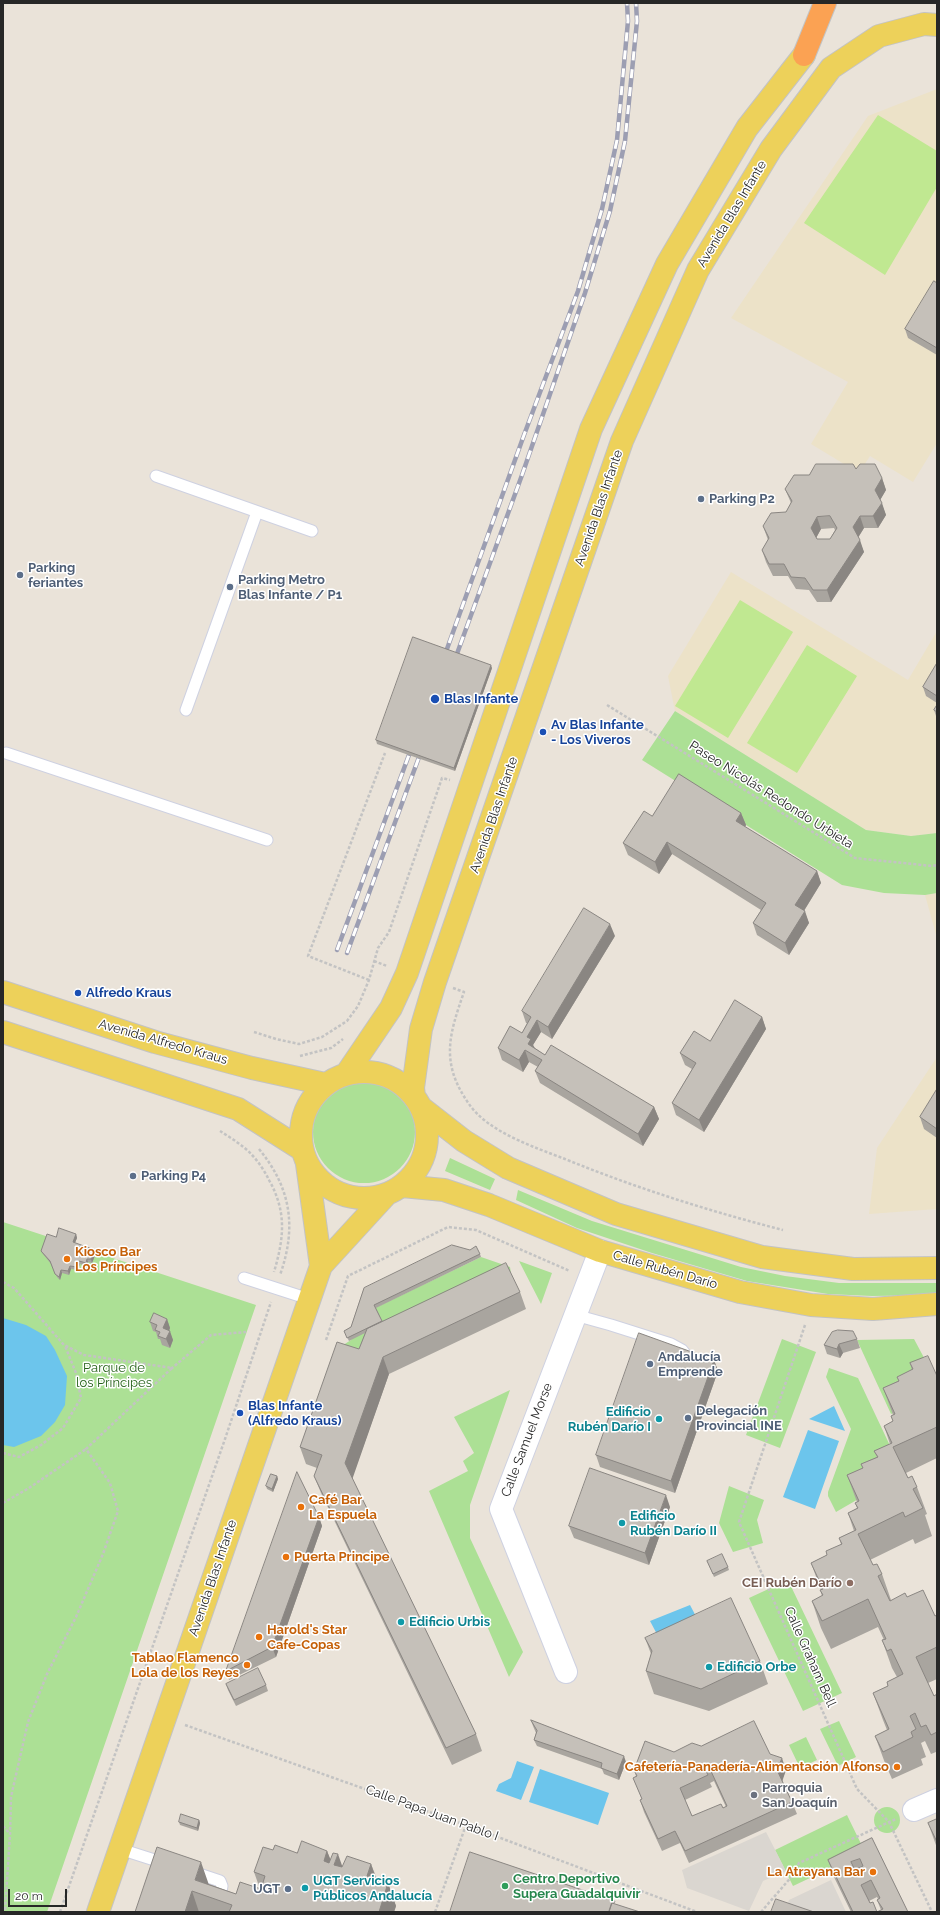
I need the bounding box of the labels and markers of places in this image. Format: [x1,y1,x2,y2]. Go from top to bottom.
place label: Parking P2 [709,491,775,507]
marker: Parking P2 [696,494,706,504]
place label: Parking feriantes [28,560,83,591]
marker: Parking feriantes [15,570,25,580]
place label: Parking Metro Blas Infante / P1 [238,572,342,603]
marker: Parking Metro Blas Infante / P1 [225,582,235,592]
place label: Blas Infante [444,691,518,707]
marker: Blas Infante [429,693,441,705]
place label: Av Blas Infante - Los Viveros [551,717,644,748]
marker: Av Blas Infante - Los Viveros [538,727,548,737]
place label: Alfredo Kraus [86,985,171,1001]
marker: Alfredo Kraus [73,988,83,998]
place label: Parking P4 [141,1168,206,1184]
marker: Parking P4 [128,1171,138,1181]
place label: Kiosco Bar Los Príncipes [75,1244,157,1275]
marker: Kiosco Bar Los Príncipes [62,1254,72,1264]
place label: Andalucía Emprende [658,1349,723,1380]
marker: Andalucía Emprende [645,1359,655,1369]
place label: Blas Infante (Alfredo Kraus) [248,1398,341,1429]
place label: Delegación Provincial INE [696,1403,782,1434]
place label: Edificio Rubén Darío I [568,1404,651,1435]
marker: Blas Infante (Alfredo Kraus) [235,1408,245,1418]
marker: Delegación Provincial INE [683,1413,693,1423]
marker: Edificio Rubén Darío I [654,1414,664,1424]
place label: Café Bar La Espuela [309,1492,377,1523]
marker: Café Bar La Espuela [296,1502,306,1512]
place label: Edificio Rubén Darío II [630,1508,717,1539]
marker: Edificio Rubén Darío II [617,1518,627,1528]
place label: Puerta Principe [294,1549,389,1565]
marker: Puerta Principe [281,1552,291,1562]
place label: CEI Rubén Darío [742,1575,842,1591]
marker: CEI Rubén Darío [845,1578,855,1588]
place label: Edificio Urbis [409,1614,490,1630]
marker: Edificio Urbis [396,1617,406,1627]
place label: Harold's Star Cafe-Copas [267,1622,347,1653]
marker: Harold's Star Cafe-Copas [254,1632,264,1642]
place label: Tablao Flamenco Lola de los Reyes [131,1650,239,1681]
place label: Edificio Orbe [717,1659,796,1675]
marker: Tablao Flamenco Lola de los Reyes [242,1660,252,1670]
marker: Edificio Orbe [704,1662,714,1672]
place label: Cafetería-Panadería-Alimentación Alfonso [625,1759,889,1775]
marker: Cafetería-Panadería-Alimentación Alfonso [892,1762,902,1772]
place label: Parroquia San Joaquín [762,1780,837,1811]
marker: Parroquia San Joaquín [749,1790,759,1800]
place label: La Atrayana Bar [767,1864,865,1880]
marker: La Atrayana Bar [868,1867,878,1877]
place label: Centro Deportivo Supera Guadalquivir [513,1871,641,1902]
place label: UGT Servicios Públicos Andalucía [313,1873,432,1904]
place label: UGT [253,1881,280,1897]
marker: Centro Deportivo Supera Guadalquivir [500,1881,510,1891]
marker: UGT Servicios Públicos Andalucía [300,1883,310,1893]
marker: UGT [283,1884,293,1894]

